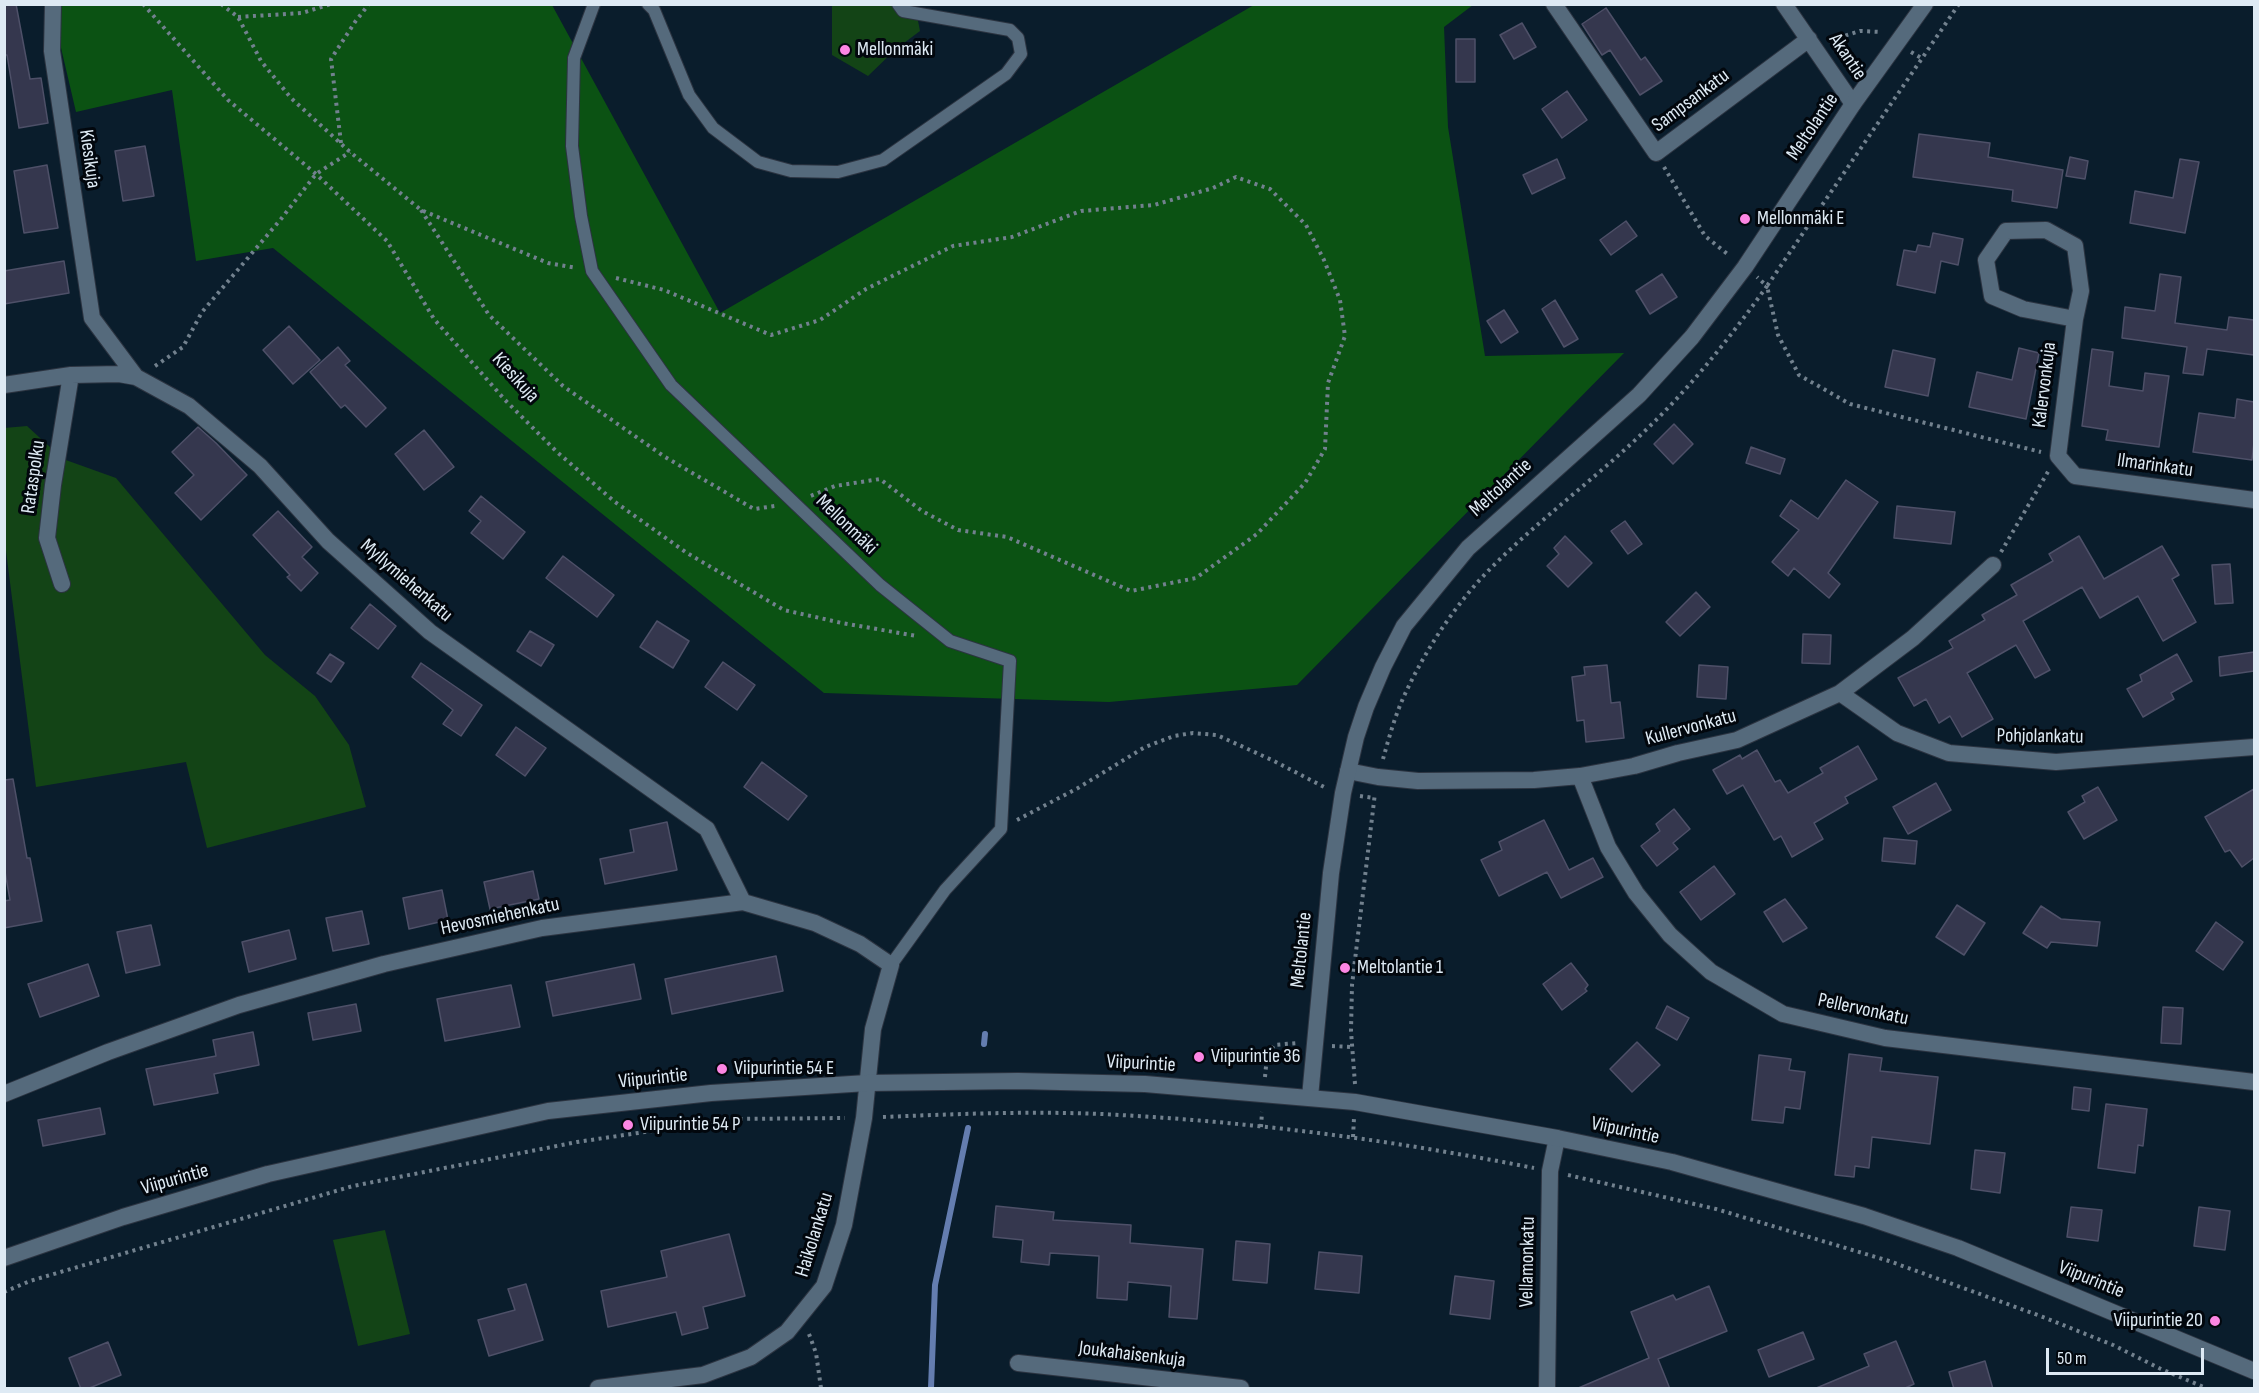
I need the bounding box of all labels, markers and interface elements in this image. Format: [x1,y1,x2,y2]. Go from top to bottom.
street label: Akantie [1823,29,1871,85]
place label: Mellonmäki [857,38,933,62]
marker: Mellonmäki [838,43,852,57]
street label: Sampsankatu [1648,64,1734,138]
street label: Meltolantie [1782,89,1844,165]
street label: Kiesikuja [73,128,105,190]
place label: Mellonmäki E [1757,207,1845,231]
marker: Mellonmäki E [1738,212,1752,226]
street label: Kalervonkuja [2028,341,2062,429]
street label: Kiesikuja [486,348,544,408]
street label: Rataspolku [17,439,51,515]
street label: Ilmarinkatu [2116,449,2194,483]
street label: Meltolantie [1465,454,1537,522]
street label: Mellonmäki [810,490,882,560]
street label: Myllymiehenkatu [355,534,457,628]
street label: Kullervonkatu [1643,704,1739,752]
street label: Pohjolankatu [1996,724,2084,750]
street label: Hevosmiehenkatu [438,893,562,941]
street label: Meltolantie [1286,911,1318,989]
place label: Meltolantie 1 [1357,956,1443,980]
marker: Meltolantie 1 [1338,961,1352,975]
street label: Pellervonkatu [1815,989,1911,1031]
place label: Viipurintie 36 [1211,1045,1300,1069]
street label: Viipurintie [1106,1050,1176,1078]
marker: Viipurintie 36 [1192,1050,1206,1064]
place label: Viipurintie 54 E [734,1057,834,1081]
marker: Viipurintie 54 E [715,1062,729,1076]
street label: Viipurintie [617,1063,689,1095]
street label: Viipurintie [1589,1112,1661,1150]
place label: Viipurintie 54 P [640,1113,740,1137]
marker: Viipurintie 54 P [621,1118,635,1132]
street label: Viipurintie [138,1159,212,1201]
street label: Haikolankatu [791,1190,839,1280]
street label: Vellamonkatu [1515,1216,1541,1308]
street label: Viipurintie [2054,1256,2128,1304]
place label: Viipurintie 20 [2114,1309,2203,1333]
marker: Viipurintie 20 [2208,1314,2222,1328]
scale bar [2049,1336,2206,1374]
street label: Joukahaisenkuja [1077,1337,1187,1373]
text: 50 m [2057,1348,2087,1369]

